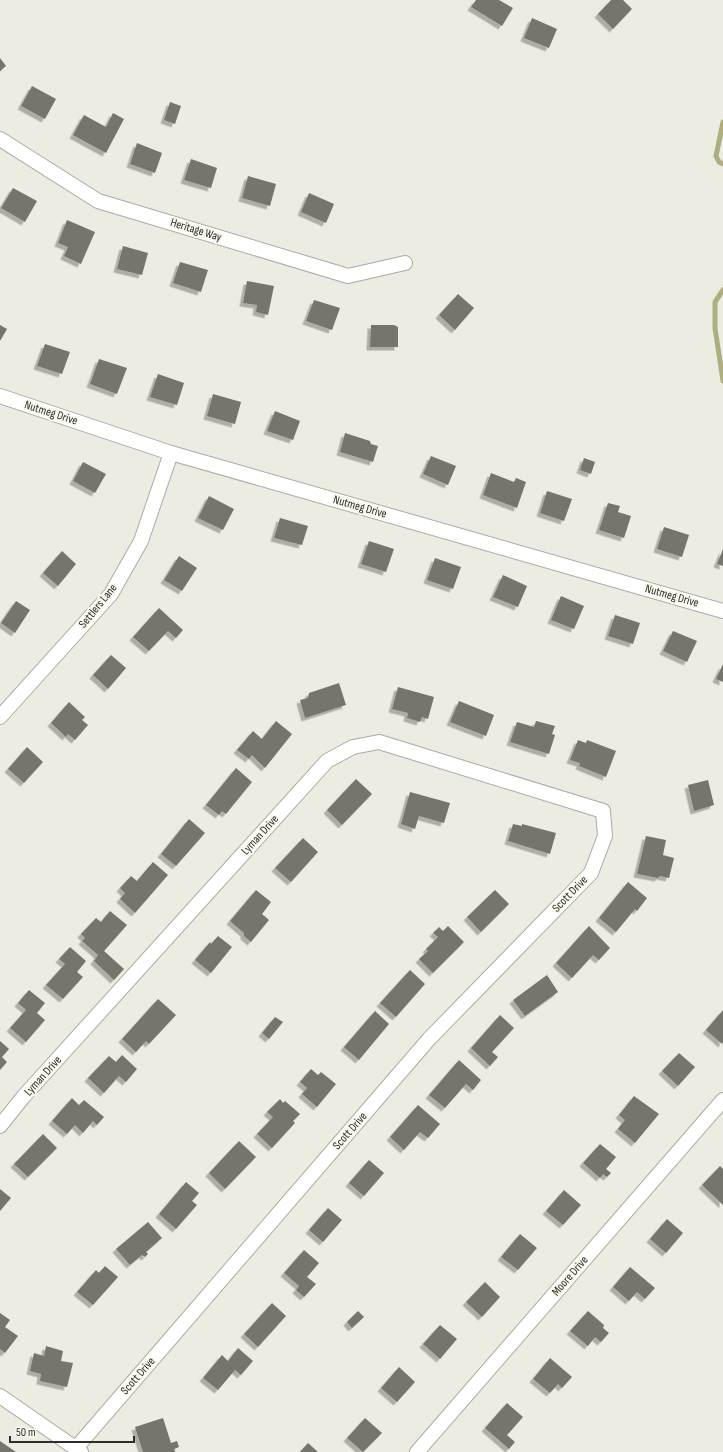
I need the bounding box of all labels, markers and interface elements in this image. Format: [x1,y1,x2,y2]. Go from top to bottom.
street label: Heritage Way [168,215,224,245]
street label: Nutmeg Drive [23,397,80,429]
street label: Nutmeg Drive [332,492,389,522]
street label: Settlers Lane [76,581,121,631]
street label: Nutmeg Drive [644,581,701,611]
street label: Lyman Drive [238,812,282,858]
street label: Scott Drive [549,872,591,915]
street label: Lyman Drive [21,1053,65,1099]
street label: Scott Drive [330,1109,371,1153]
street label: Moore Drive [549,1253,592,1299]
street label: Scott Drive [118,1354,159,1398]
scale bar [10,1418,134,1444]
text: 50 m [16,1425,36,1440]

